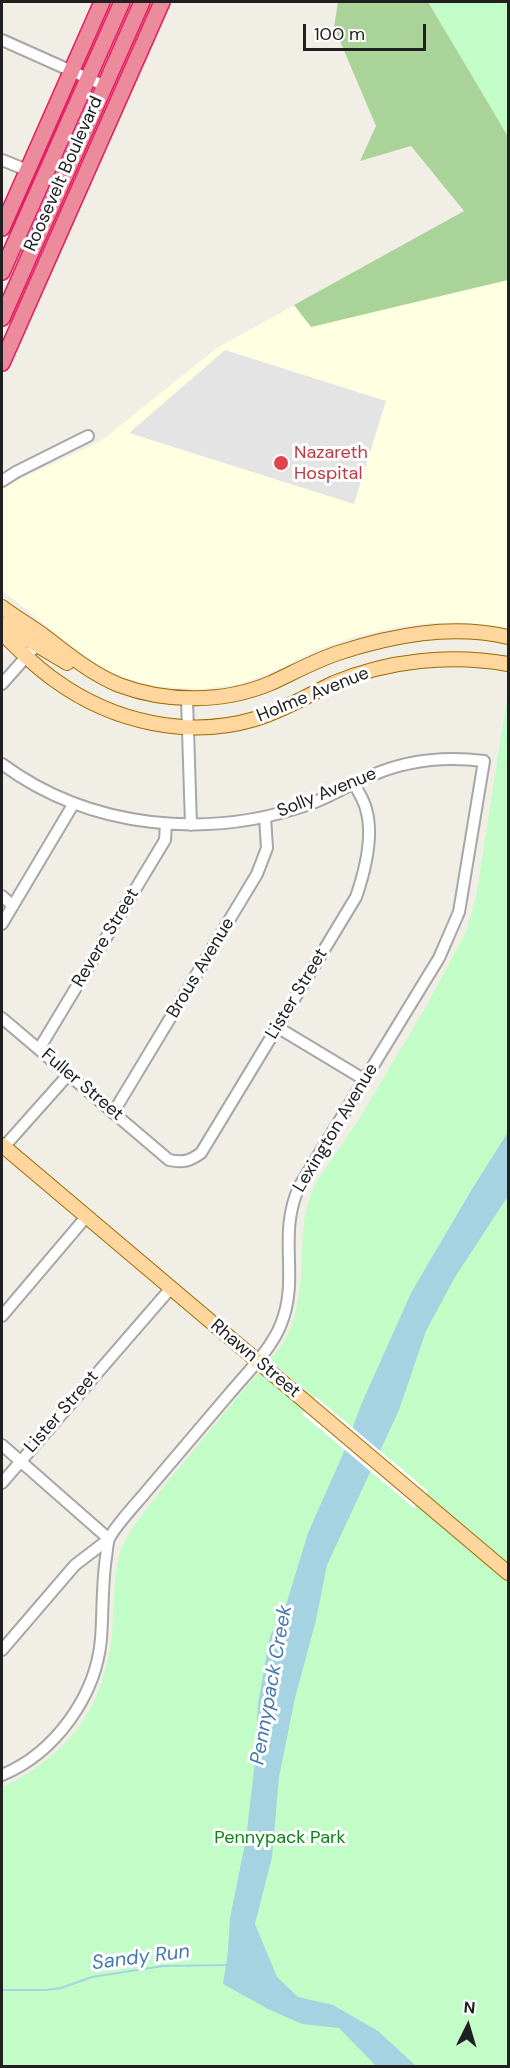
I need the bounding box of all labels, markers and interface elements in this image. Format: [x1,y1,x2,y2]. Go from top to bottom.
scale bar [306,12,429,50]
text: 100 m [314,22,365,46]
street label: Roosevelt Boulevard [20,93,108,255]
place label: Nazareth Hospital [294,442,368,484]
marker: Nazareth Hospital [272,454,290,472]
street label: Holme Avenue [254,663,372,727]
street label: Solly Avenue [274,763,380,823]
street label: Revere Street [68,885,144,991]
street label: Brous Avenue [163,914,239,1022]
street label: Lister Street [261,945,333,1043]
street label: Fuller Street [37,1044,127,1126]
street label: Lexington Avenue [289,1060,383,1196]
street label: Rhawn Street [206,1315,304,1403]
street label: Lister Street [20,1366,104,1458]
water label: Pennypack Creek [246,1603,298,1767]
park label: Pennypack Park [214,1827,346,1849]
water label: Sandy Run [91,1940,191,1976]
north arrow [438,1996,498,2056]
text: N [463,1997,476,2019]

